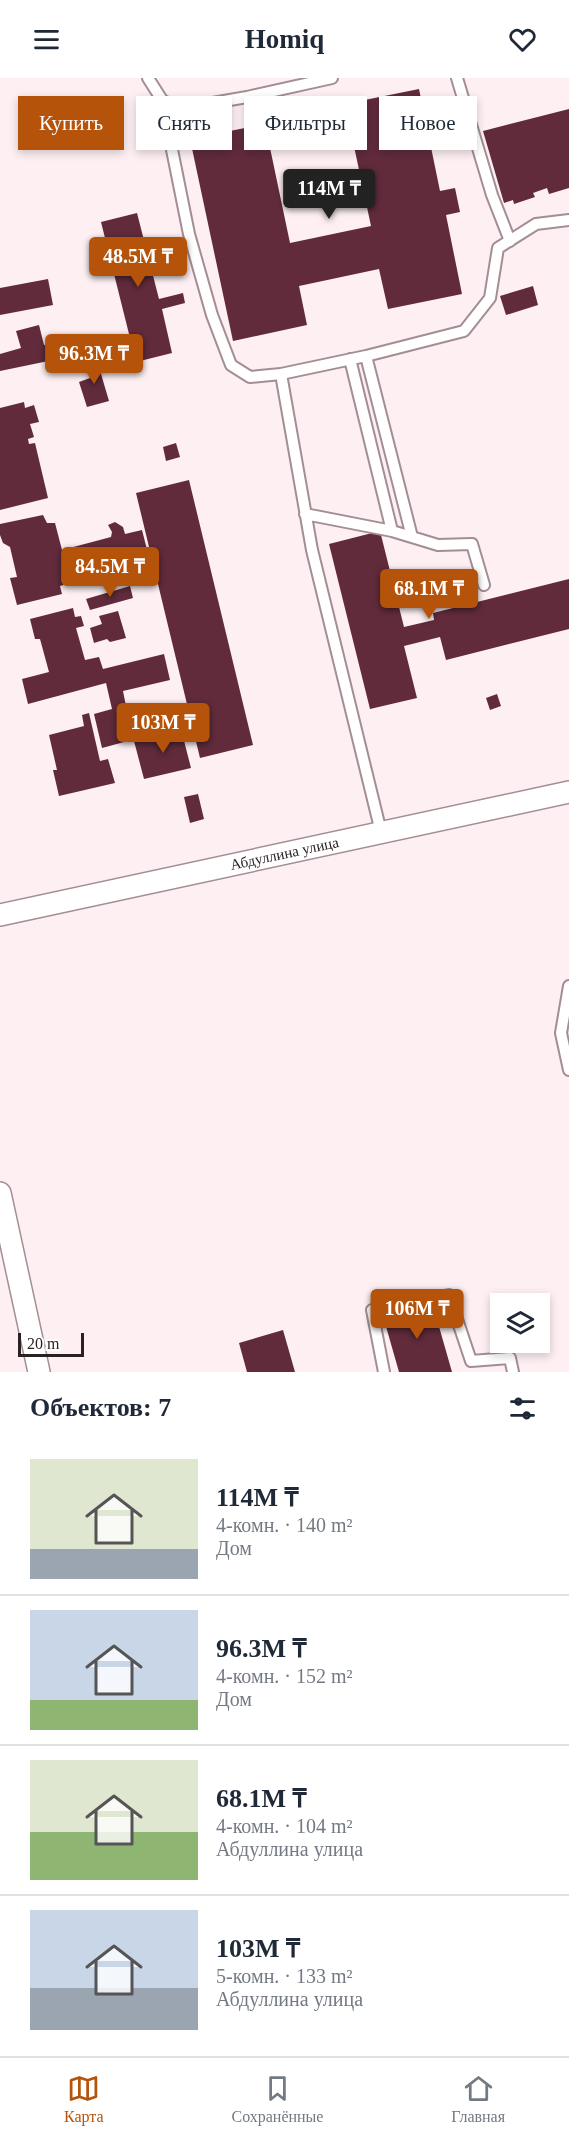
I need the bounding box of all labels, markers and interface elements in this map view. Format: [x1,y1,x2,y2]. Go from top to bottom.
icon: menu [30,23,63,56]
icon: heart [506,23,539,56]
text: Homiq [245,24,324,54]
chip: Купить [18,96,124,150]
chip: Снять [136,96,232,150]
chip: Фильтры [244,96,367,150]
chip: Новое [379,96,477,150]
pin: 114M ₸ [280,169,378,220]
text: 114M ₸ [297,177,361,199]
pin: 48.5M ₸ [83,237,193,288]
text: 48.5M ₸ [103,245,173,267]
pin: 96.3M ₸ [39,334,149,385]
text: 96.3M ₸ [59,342,129,364]
pin: 84.5M ₸ [55,547,165,598]
text: 84.5M ₸ [75,555,145,577]
pin: 68.1M ₸ [374,569,484,620]
text: 68.1M ₸ [394,577,464,599]
pin: 103M ₸ [114,703,212,754]
text: 103M ₸ [131,711,195,733]
street label: Абдуллина улица [229,834,340,873]
pin: 106M ₸ [368,1289,466,1340]
map controls [490,1293,550,1353]
button: layers [490,1293,550,1353]
text: 106M ₸ [385,1297,449,1319]
scale bar [18,1330,84,1358]
text: 20 m [27,1335,59,1352]
icon: filters [506,1392,539,1425]
text: Объектов: 7 [30,1393,171,1422]
icon: home [78,1483,150,1555]
text: 114M ₸ [216,1483,299,1512]
text: 4-комн. · 140 m² [216,1514,353,1536]
text: Дом [216,1537,252,1559]
icon: home [78,1634,150,1706]
text: 96.3M ₸ [216,1634,307,1663]
text: 4-комн. · 152 m² [216,1665,353,1687]
text: Дом [216,1688,252,1710]
icon: home [78,1784,150,1856]
text: 68.1M ₸ [216,1784,307,1813]
text: 4-комн. · 104 m² [216,1815,353,1837]
text: Абдуллина улица [216,1838,363,1860]
icon: home [78,1934,150,2006]
text: 103M ₸ [216,1934,300,1963]
text: 5-комн. · 133 m² [216,1965,353,1987]
text: Абдуллина улица [216,1988,363,2010]
tab: Карта [64,2072,104,2126]
tab: Сохранённые [231,2072,323,2126]
tab: Главная [451,2072,505,2126]

